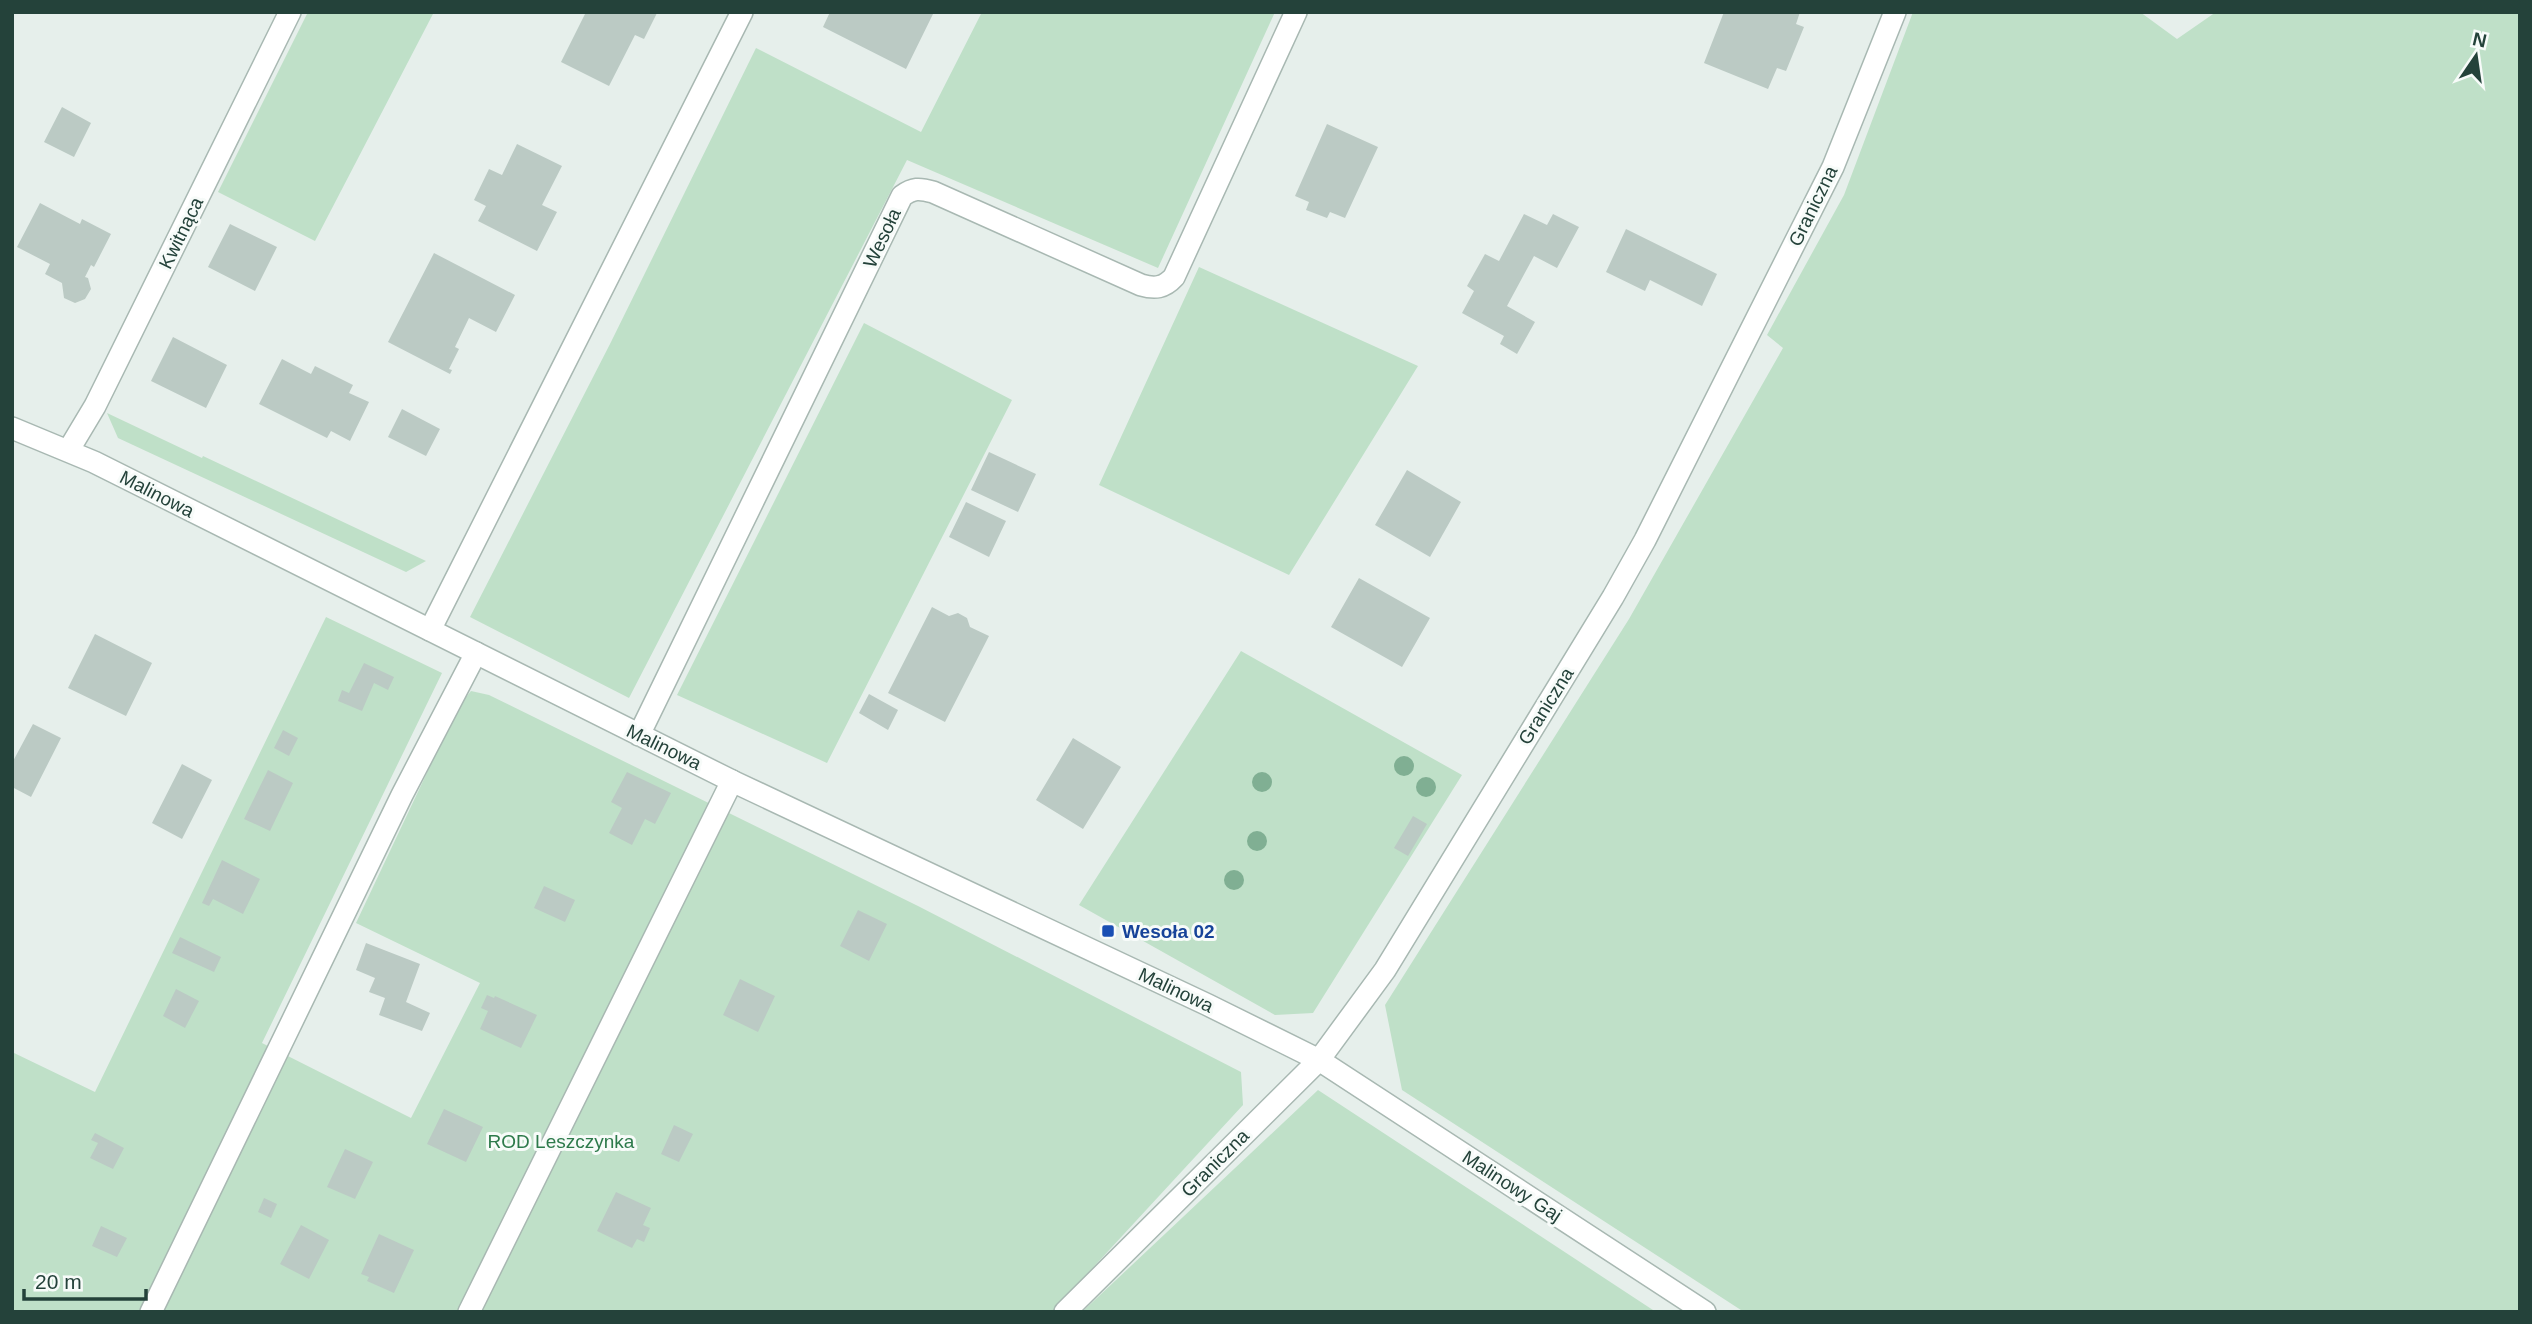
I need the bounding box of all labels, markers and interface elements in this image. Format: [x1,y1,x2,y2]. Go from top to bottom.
north arrow [2441,21,2511,91]
text: N [2471,28,2489,52]
street label: Graniczna [1785,162,1842,250]
street label: Kwitnąca [155,193,208,272]
street label: Wesoła [859,205,905,271]
street label: Malinowa [116,466,198,522]
street label: Graniczna [1514,663,1578,748]
street label: Malinowa [623,720,705,774]
place label: Wesoła 02 [1122,921,1215,942]
marker: Wesoła 02 [1100,923,1116,939]
street label: Malinowa [1135,964,1217,1017]
street label: Graniczna [1177,1125,1253,1201]
park label: ROD Leszczynka [488,1131,635,1152]
street label: Malinowy Gaj [1458,1146,1566,1226]
scale bar [24,1258,147,1302]
text: 20 m [35,1270,82,1293]

